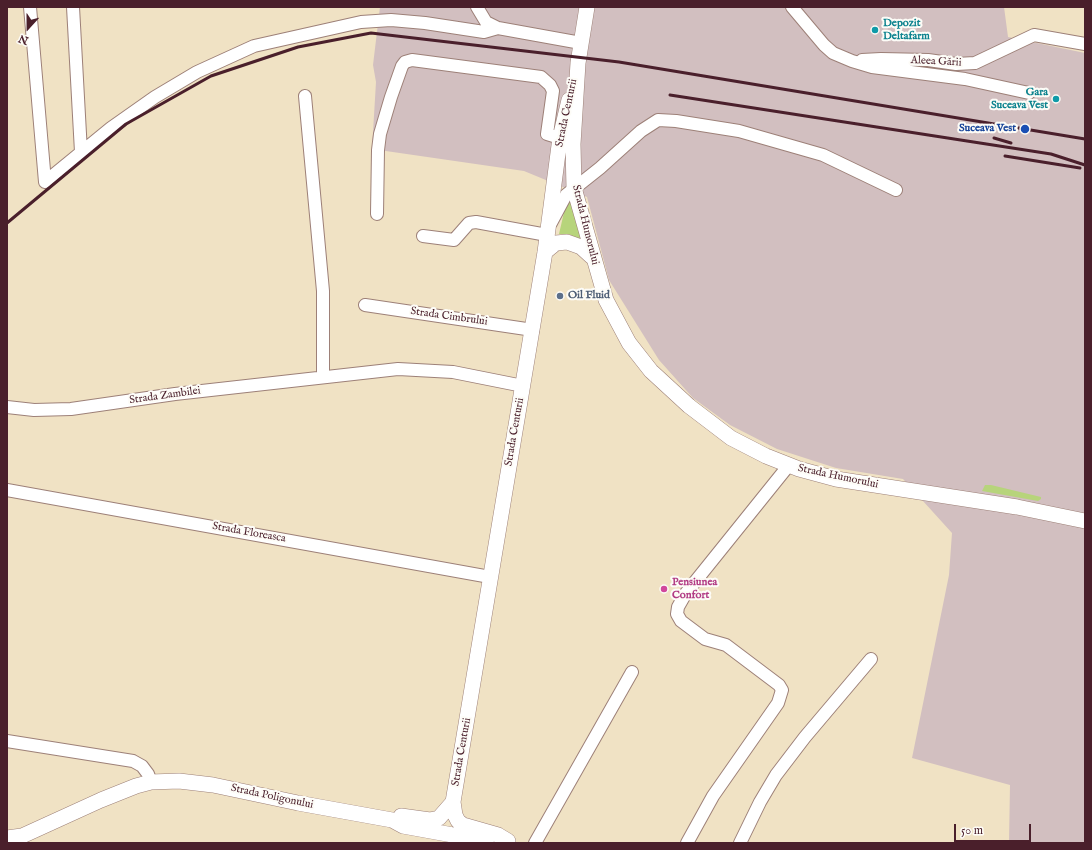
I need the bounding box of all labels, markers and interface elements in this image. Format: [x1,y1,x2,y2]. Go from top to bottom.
north arrow [8,8,48,48]
place label: Depozit Deltafarm [883,17,930,43]
marker: Depozit Deltafarm [870,25,880,35]
text: N [17,31,31,47]
street label: Aleea Gării [910,54,962,70]
street label: Strada Centurii [553,78,581,148]
place label: Gara Suceava Vest [991,86,1048,112]
marker: Gara Suceava Vest [1051,94,1061,104]
place label: Suceava Vest [959,122,1016,136]
marker: Suceava Vest [1019,123,1031,135]
street label: Strada Humorului [569,184,601,266]
place label: Oil Fluid [568,289,610,303]
marker: Oil Fluid [555,291,565,301]
street label: Strada Cimbrului [410,305,488,329]
street label: Strada Zambilei [128,384,202,408]
street label: Strada Centurii [502,397,528,467]
street label: Strada Humorului [797,462,879,492]
street label: Strada Floreasca [211,520,287,546]
place label: Pensiunea Confort [672,576,717,602]
marker: Pensiunea Confort [659,584,669,594]
street label: Strada Centurii [449,717,475,787]
street label: Strada Poligonului [229,782,315,812]
scale bar [956,816,1033,842]
text: 50 m [961,823,983,838]

